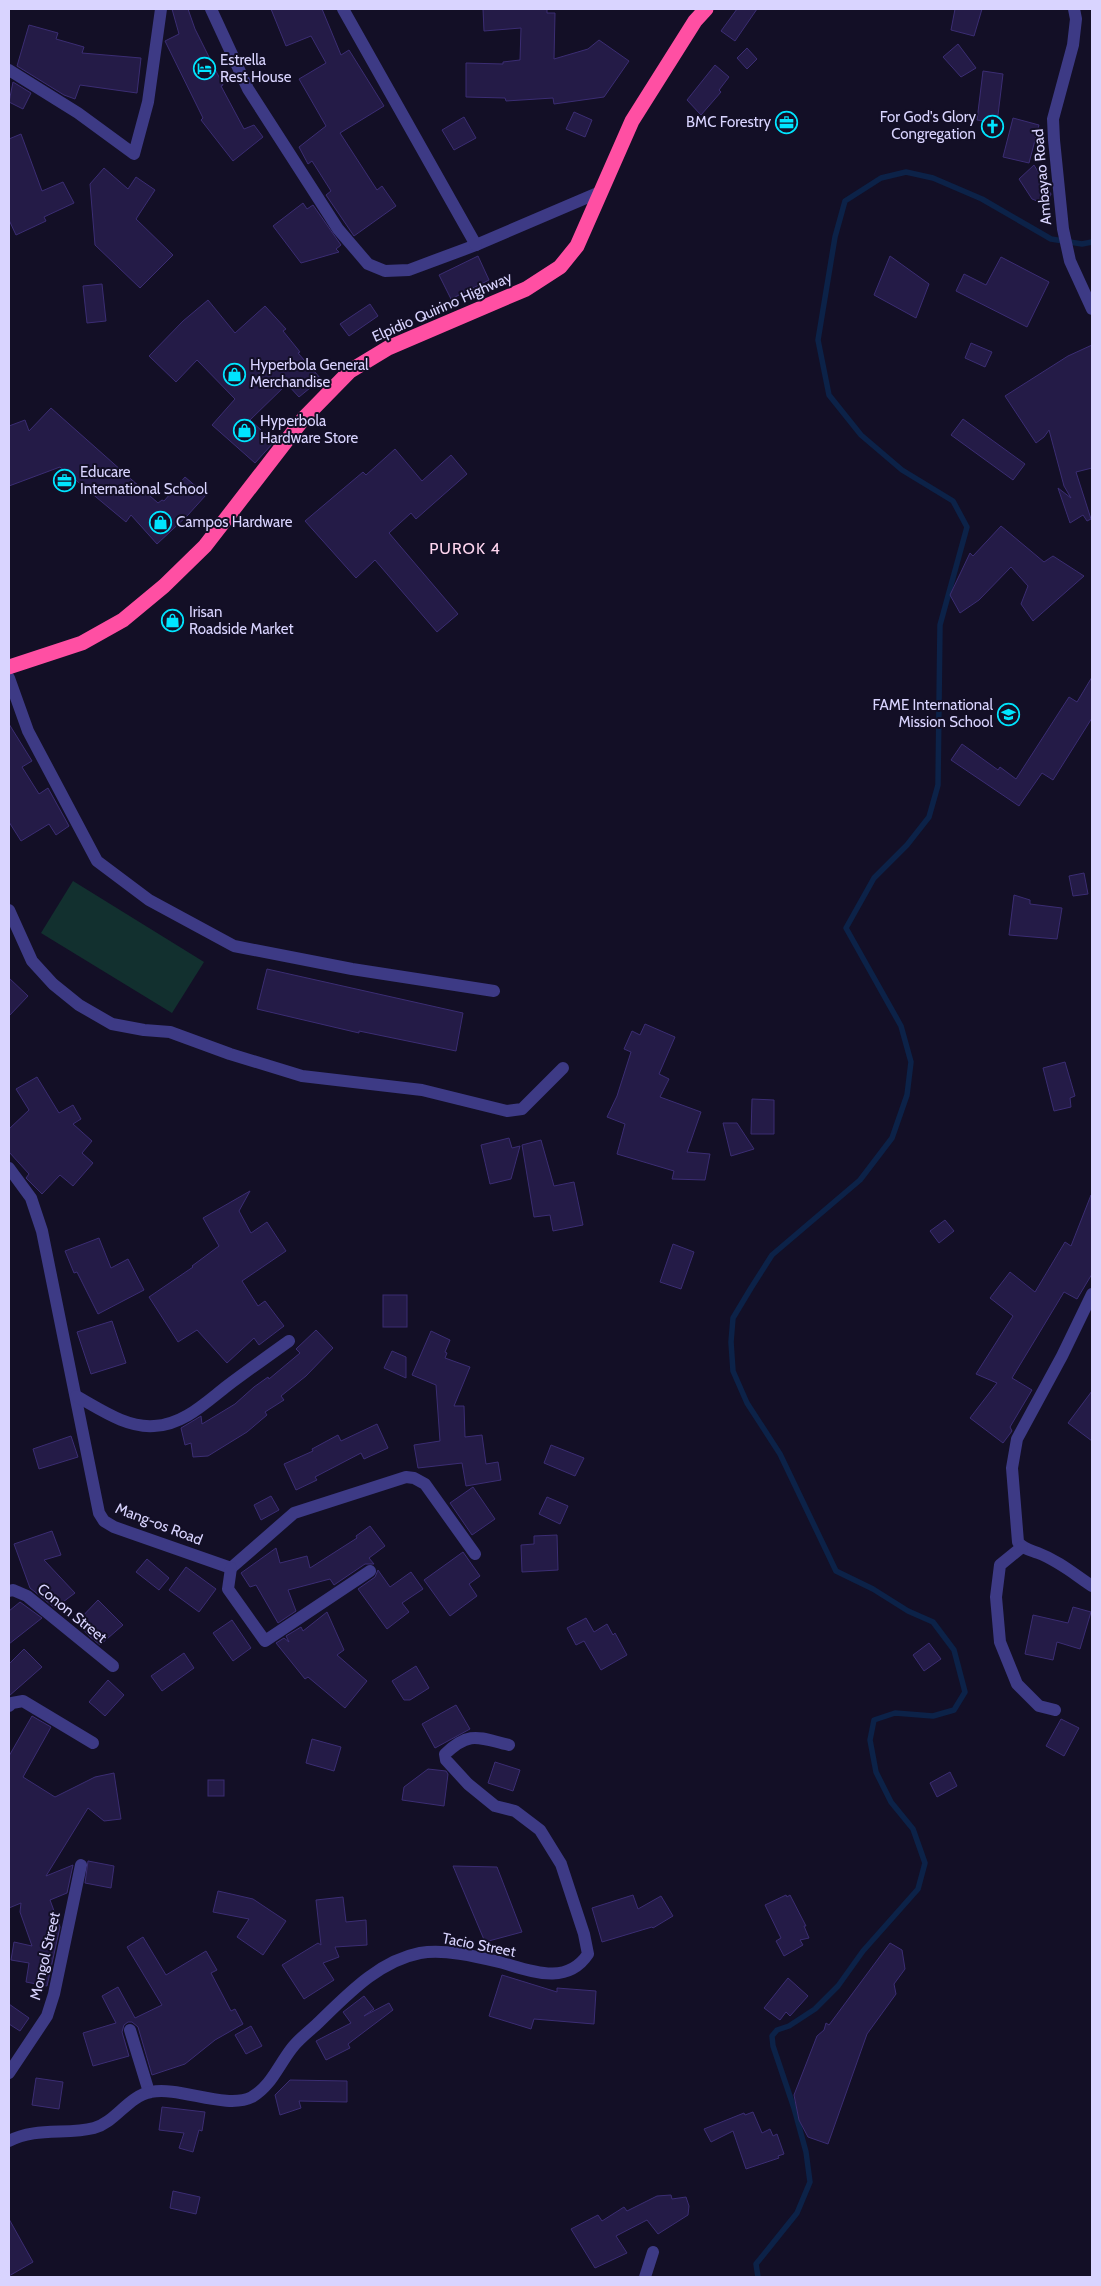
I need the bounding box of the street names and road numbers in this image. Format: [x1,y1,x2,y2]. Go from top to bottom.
street label: Ambayao Road [1029,128,1055,226]
street label: Elpidio Quirino Highway [369,268,515,346]
street label: Mang-os Road [113,1499,205,1549]
street label: Conon Street [34,1580,110,1646]
street label: Mongol Street [26,1910,64,2002]
street label: Tacio Street [441,1929,517,1961]

